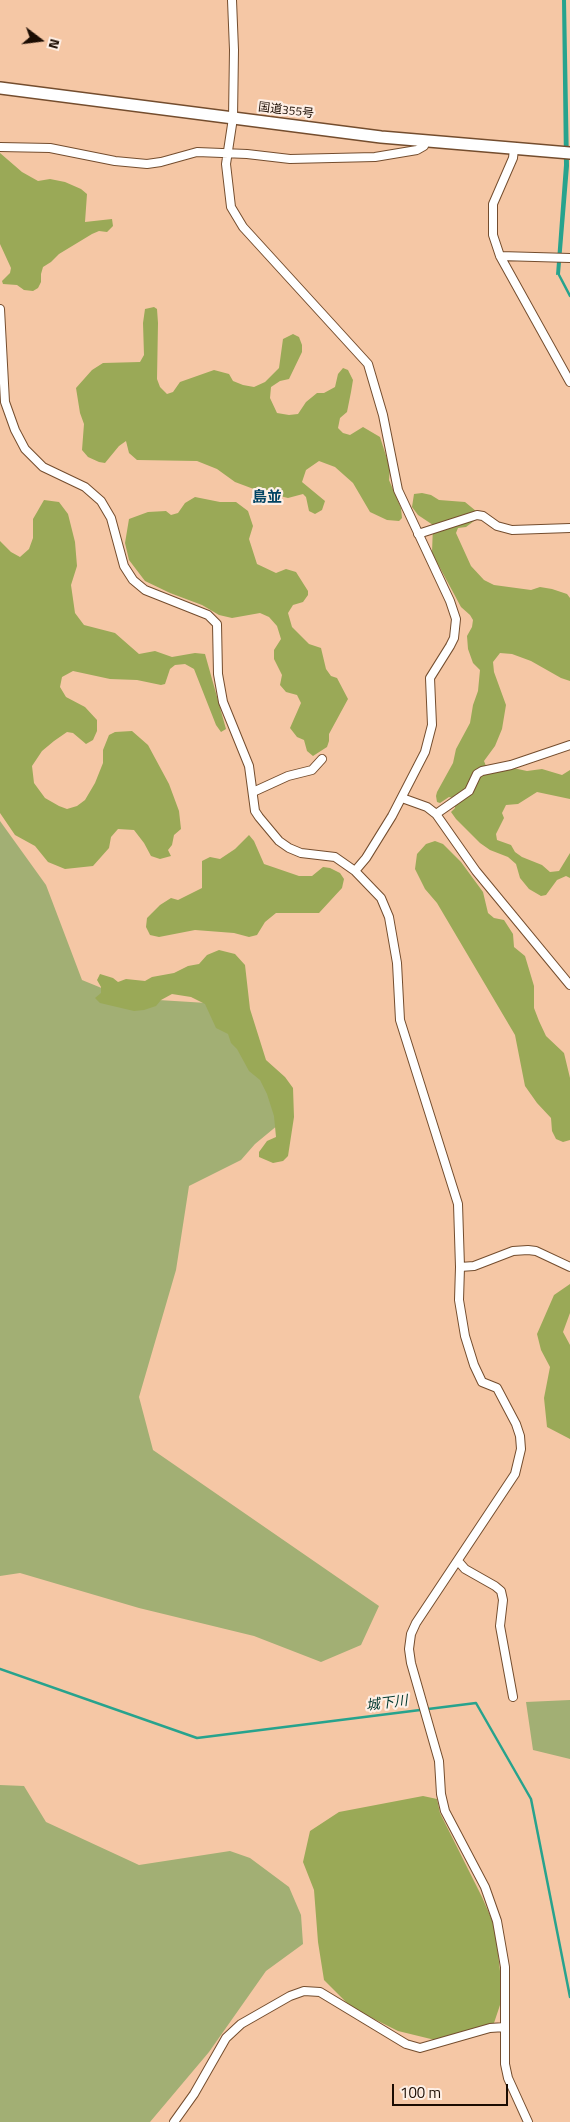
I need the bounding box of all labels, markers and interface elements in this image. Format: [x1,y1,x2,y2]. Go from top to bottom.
north arrow [15,15,65,65]
text: N [44,37,66,51]
street label: 国道355号 [257,100,315,122]
district label: 島並 [252,489,282,507]
water label: 城下川 [365,1693,409,1715]
scale bar [395,2074,511,2106]
text: 100 m [400,2081,441,2104]

